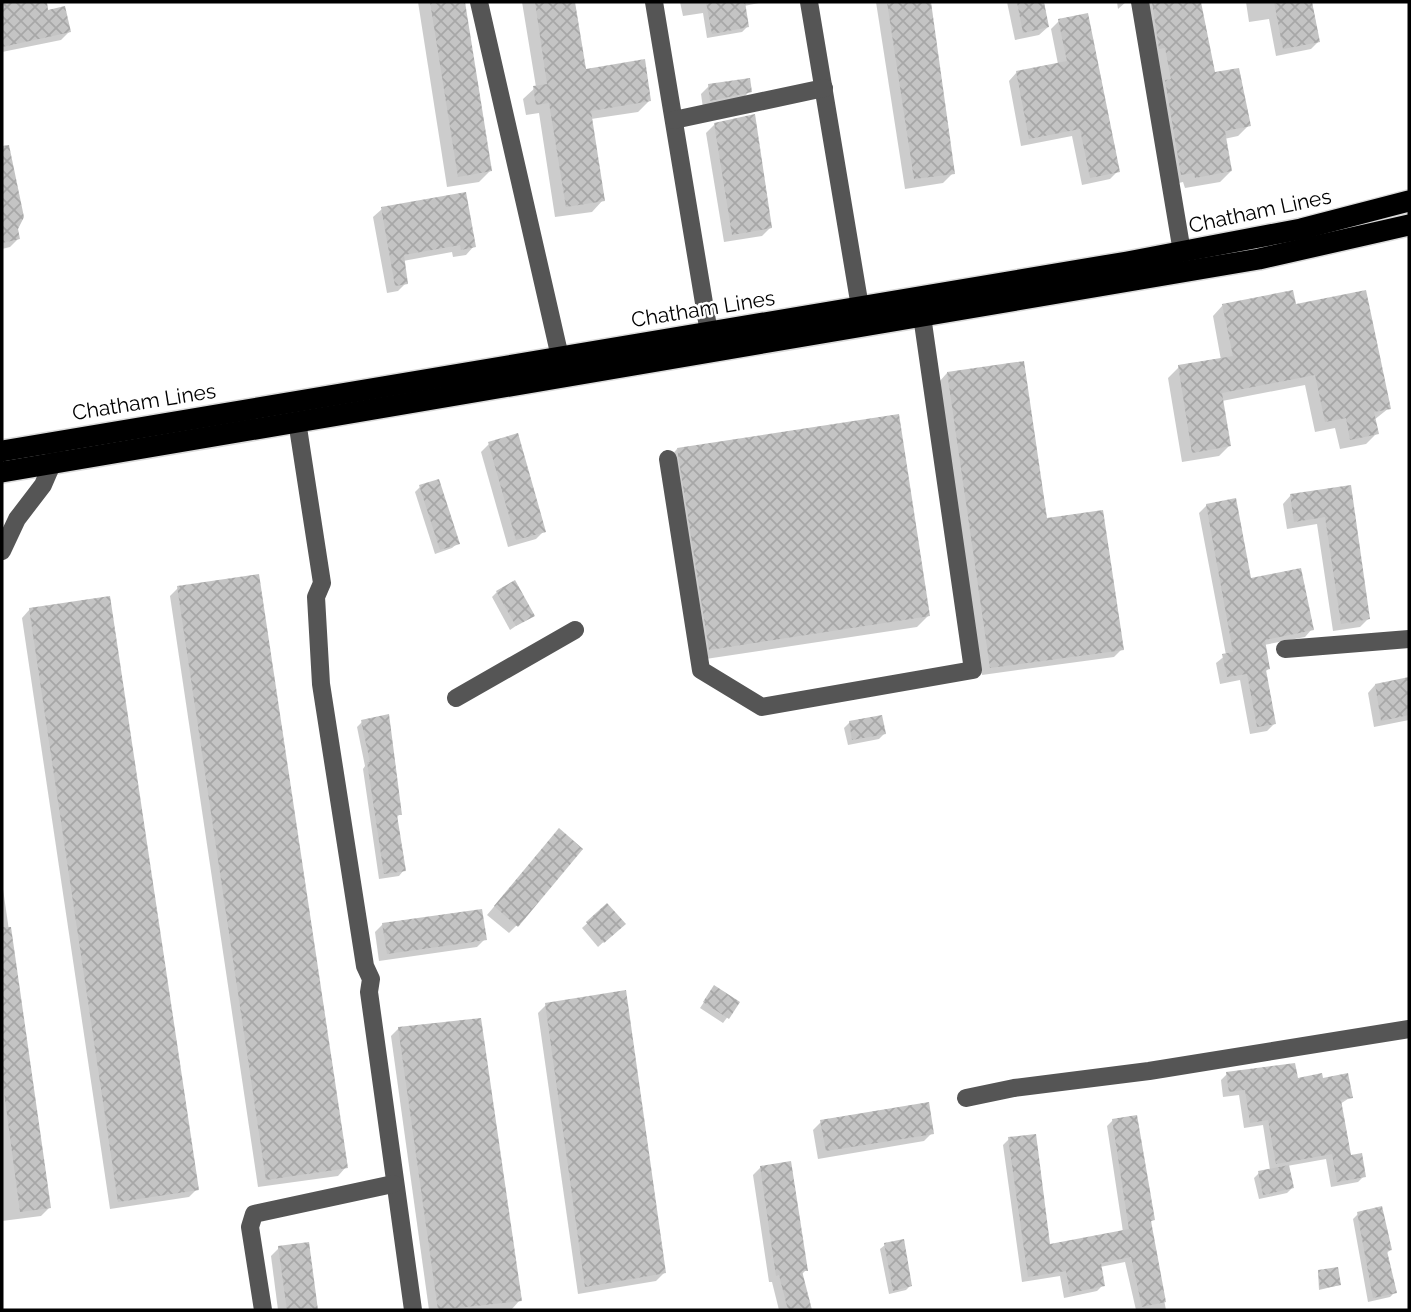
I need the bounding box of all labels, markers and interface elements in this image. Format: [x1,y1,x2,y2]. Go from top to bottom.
street label: Chatham Lines [1186,183,1333,238]
street label: Chatham Lines [629,285,776,332]
street label: Chatham Lines [70,378,217,425]

